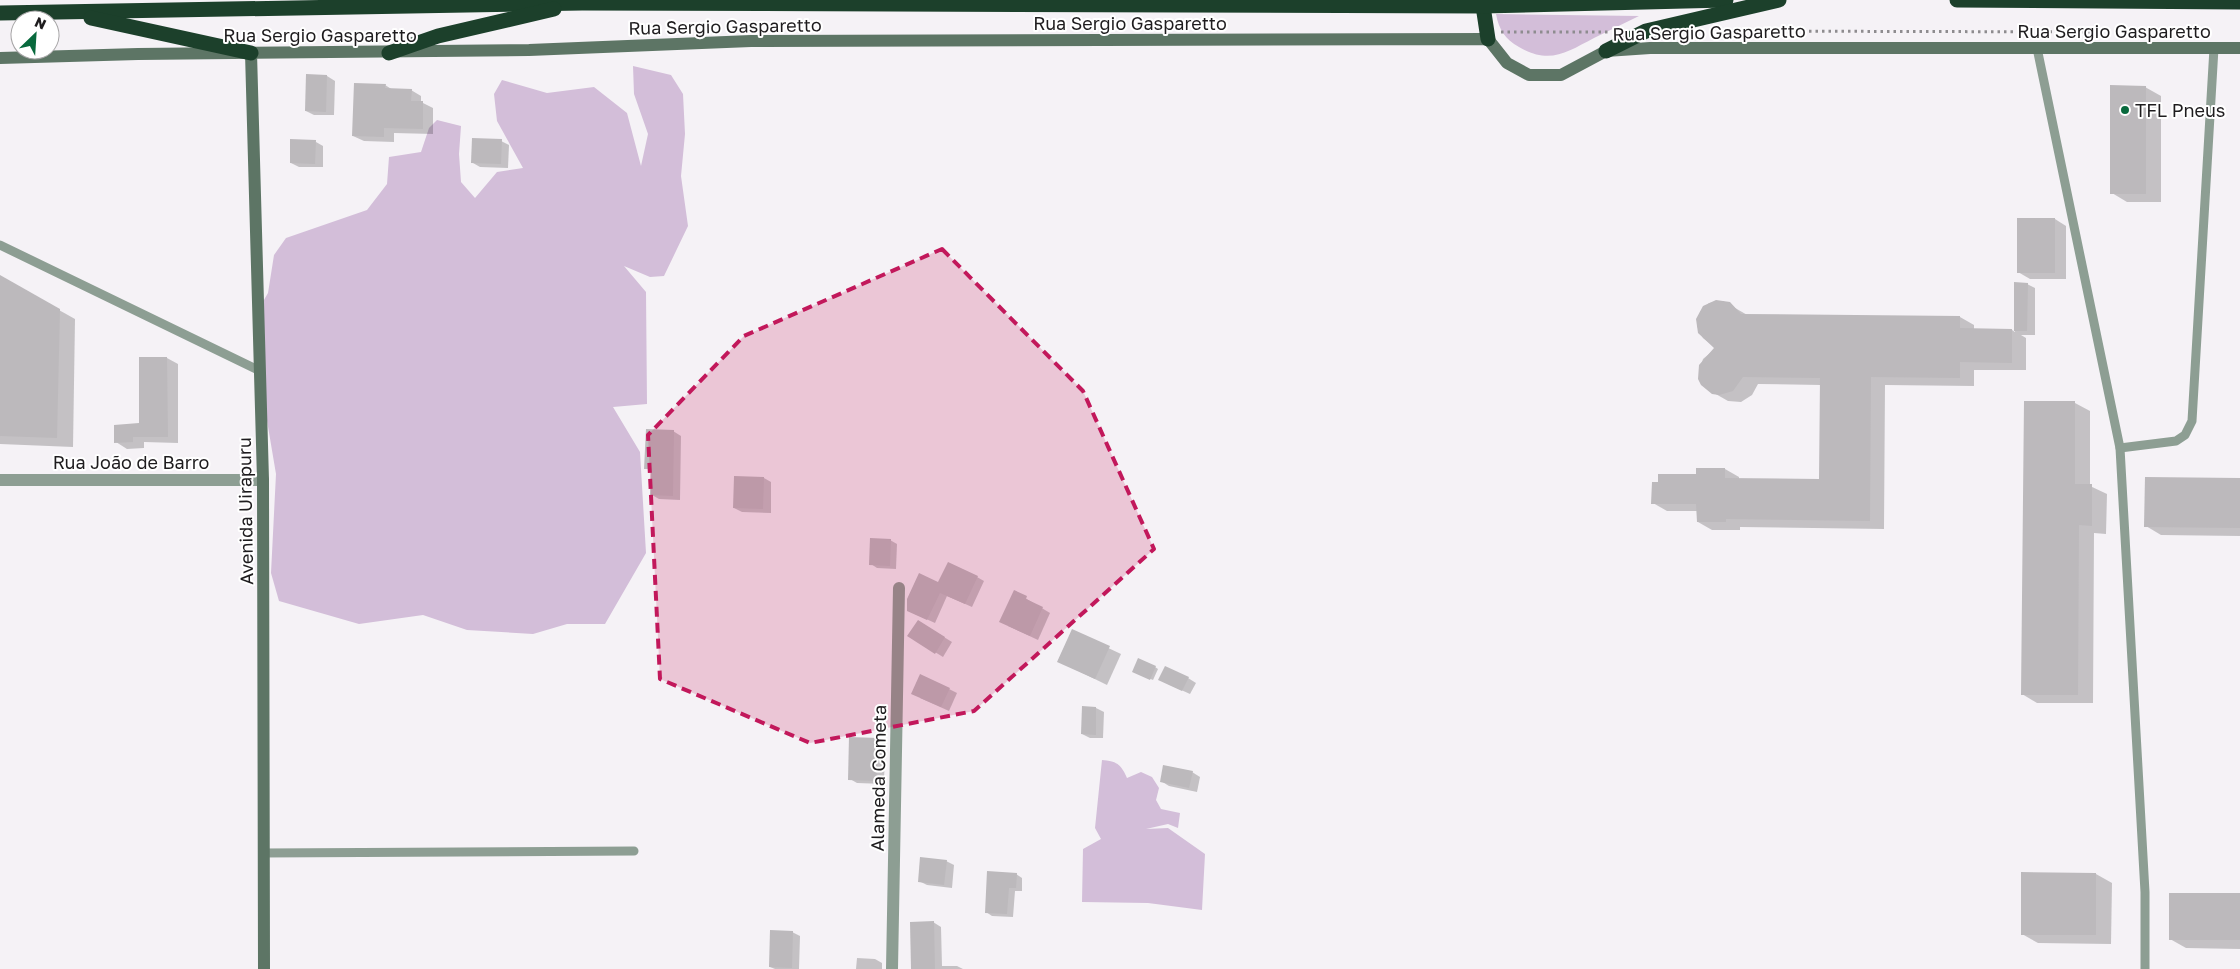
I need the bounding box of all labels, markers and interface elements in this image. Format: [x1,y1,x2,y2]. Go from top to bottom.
north arrow [10,10,60,60]
street label: Rua Sergio Gasparetto [1033,12,1227,34]
text: N [32,13,49,33]
street label: Rua Sergio Gasparetto [628,13,822,39]
street label: Rua Sergio Gasparetto [1612,19,1806,45]
street label: Rua Sergio Gasparetto [2017,20,2211,42]
street label: Rua Sergio Gasparetto [223,24,417,46]
place label: TFL Pneus [2135,99,2225,121]
marker: TFL Pneus [2119,104,2131,116]
street label: Avenida Uirapuru [233,437,257,585]
street label: Rua João de Barro [53,451,209,473]
street label: Alameda Cometa [866,705,890,851]

